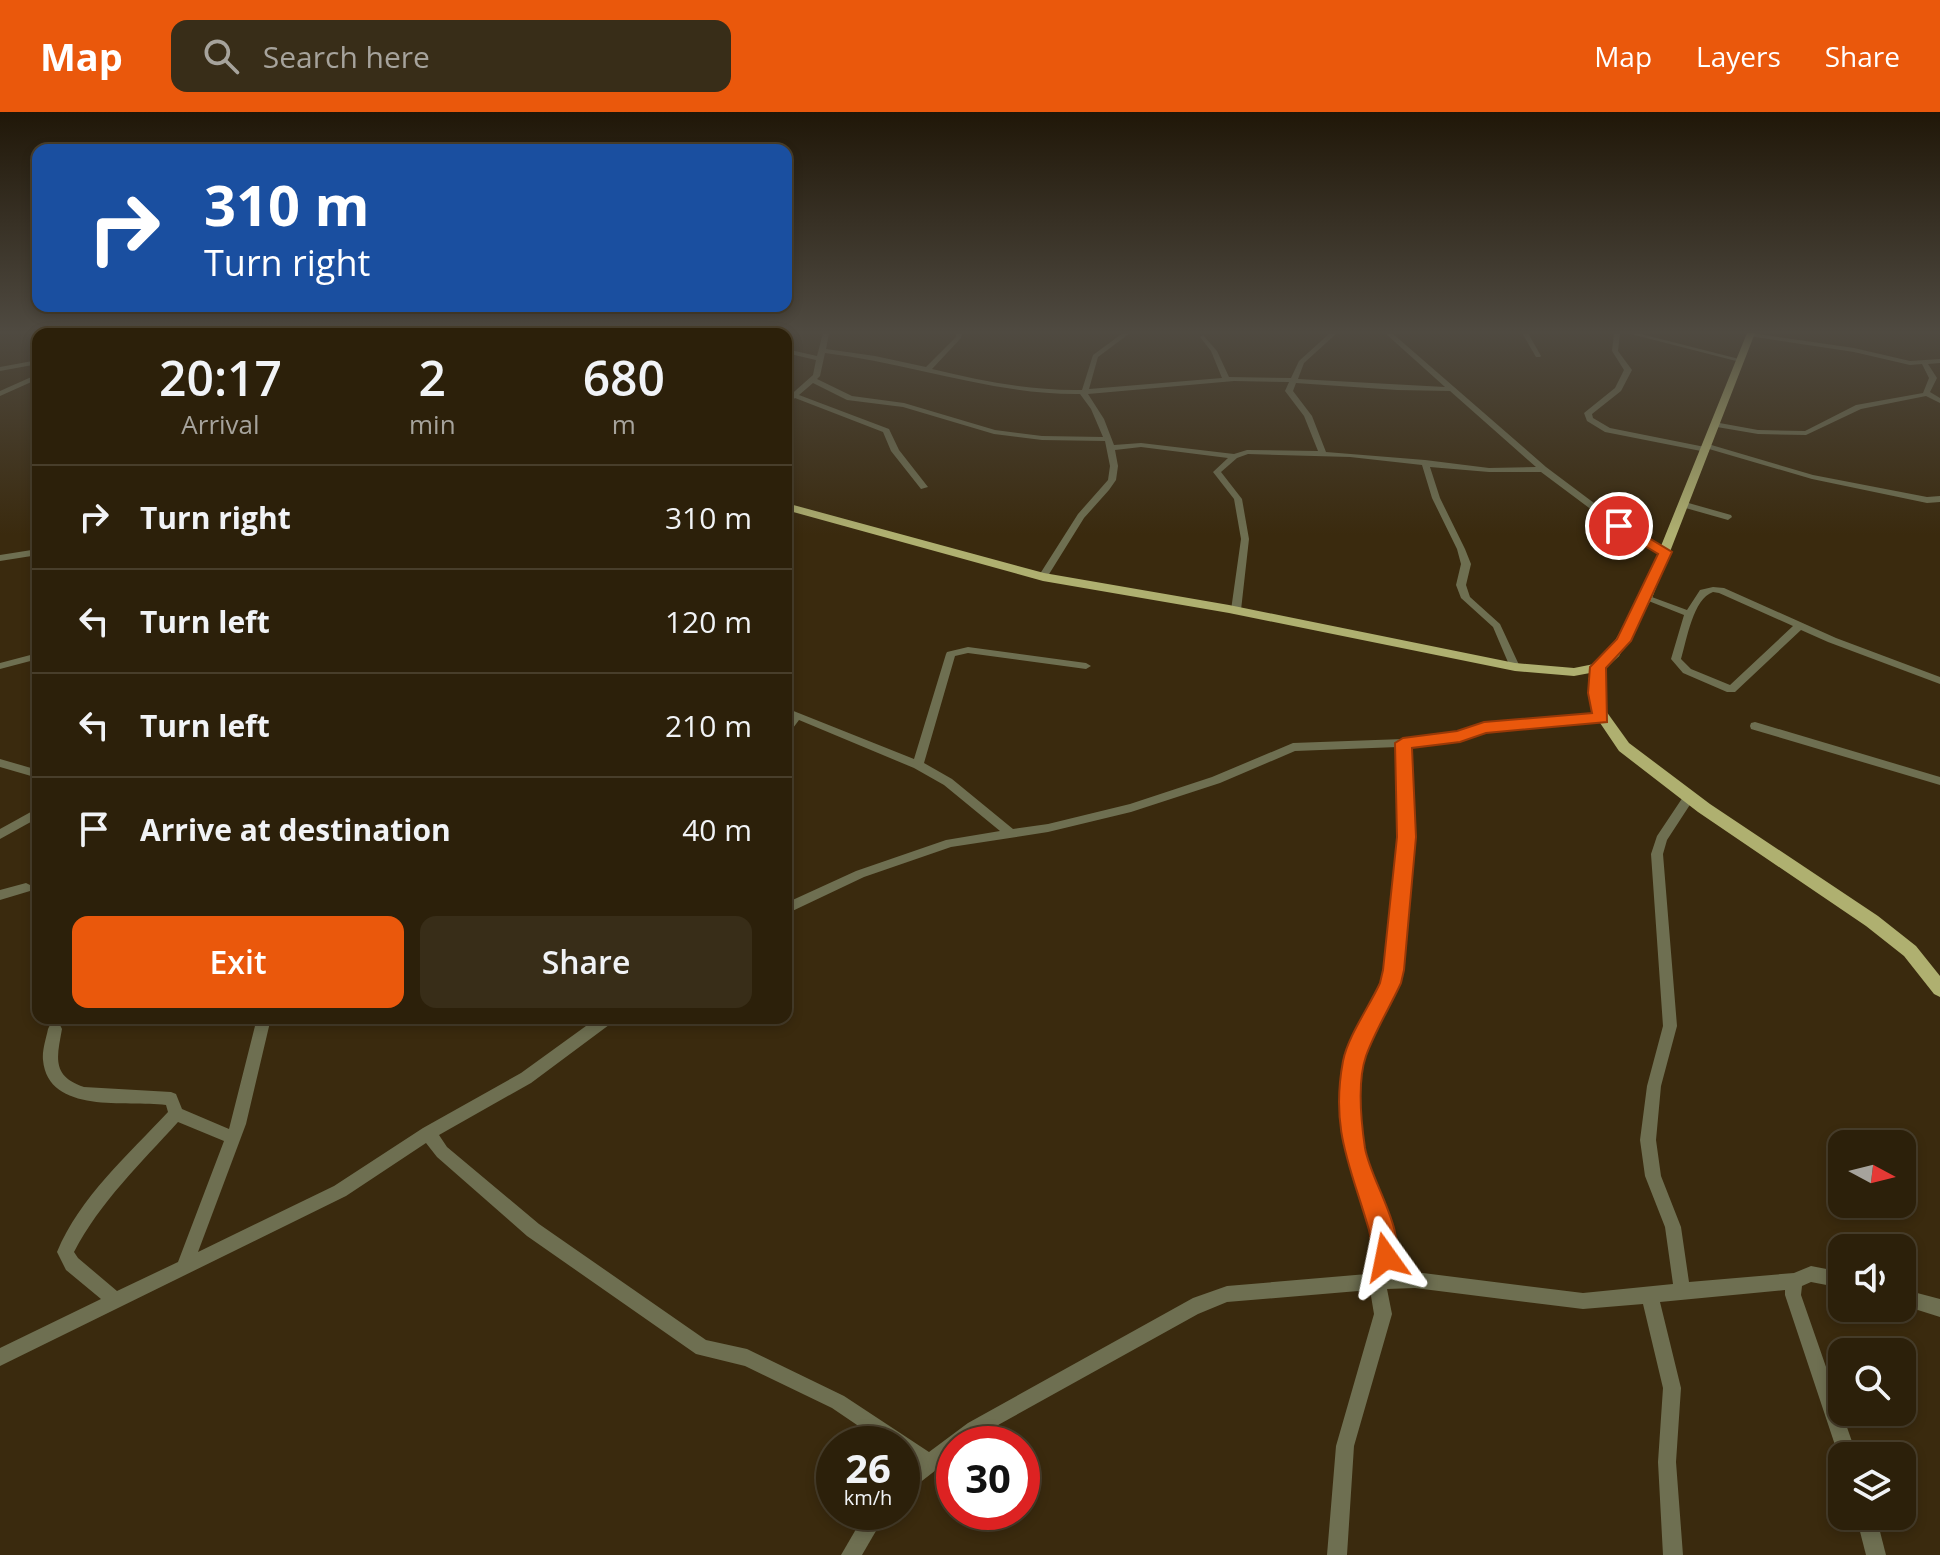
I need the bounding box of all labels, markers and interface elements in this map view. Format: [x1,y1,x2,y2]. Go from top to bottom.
search box [171,20,731,92]
text: Map [40,30,123,82]
icon: search [199,34,243,78]
text: Search here [263,36,430,77]
text: Map [1594,37,1652,75]
text: Layers [1696,37,1781,75]
text: Share [1825,37,1900,75]
text: 310 m [204,166,370,242]
icon: right [72,176,176,280]
text: Turn right [204,238,370,287]
text: 20:17 [159,345,282,410]
text: 2 [419,345,446,410]
text: 680 [583,345,665,410]
text: Arrival [181,406,260,442]
text: min [409,406,456,442]
text: m [612,406,636,442]
pin [1585,492,1653,560]
icon: right [72,495,116,539]
text: Turn right [140,497,291,538]
text: 310 m [665,497,752,538]
icon: arrive [1597,504,1641,548]
icon: left [72,599,116,643]
text: Turn left [140,601,270,642]
text: 120 m [665,601,752,642]
icon: left [72,703,116,747]
text: Turn left [140,705,270,746]
text: 210 m [665,705,752,746]
icon: arrive [72,807,116,851]
text: Arrive at destination [140,809,451,850]
text: 40 m [682,809,752,850]
button: Exit [72,916,404,1008]
button: Share [420,916,752,1008]
north arrow [1828,1130,1916,1218]
map controls [1828,1130,1916,1530]
position arrow [1344,1215,1428,1299]
button: sound [1828,1234,1916,1322]
button: search [1828,1338,1916,1426]
speed limit sign: 30 [936,1426,1040,1530]
text: 26 [845,1440,891,1495]
button: layers [1828,1442,1916,1530]
text: km/h [844,1484,892,1511]

